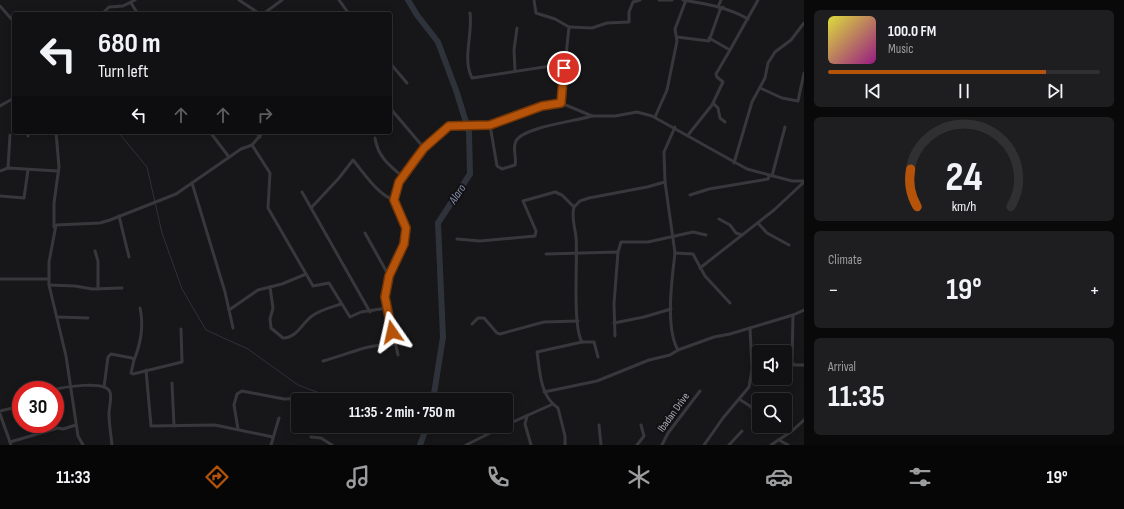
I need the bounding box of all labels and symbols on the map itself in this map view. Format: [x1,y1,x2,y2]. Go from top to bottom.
pin [547,51,581,85]
water label: Alaro [445,182,469,208]
position arrow [371,311,413,353]
speed limit sign: 30 [12,381,64,433]
street label: Ibadan Drive [655,390,692,435]

